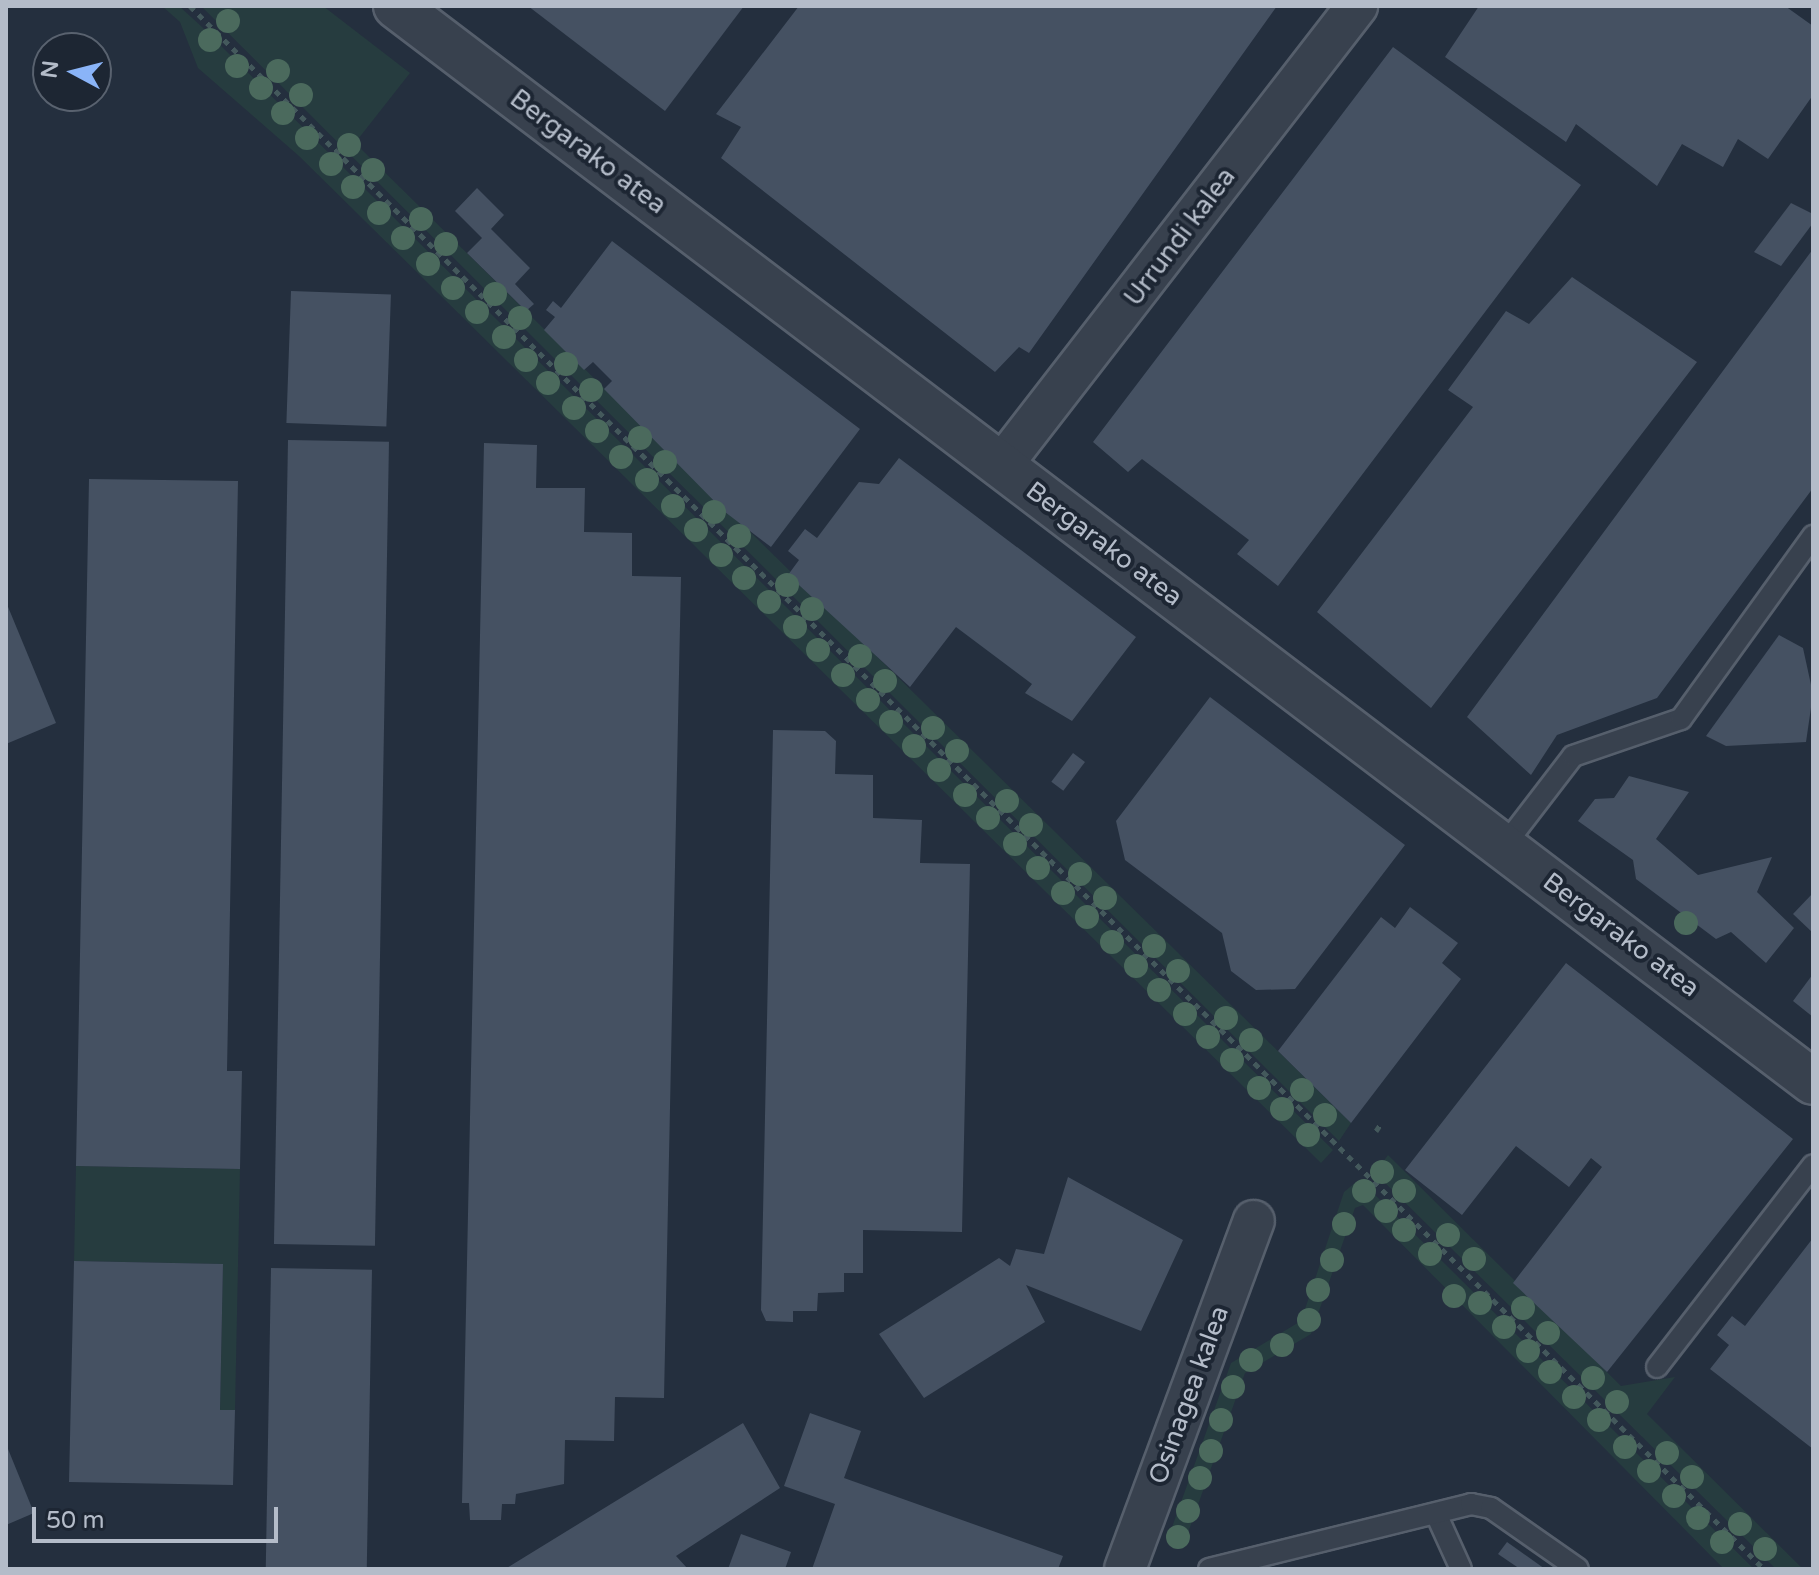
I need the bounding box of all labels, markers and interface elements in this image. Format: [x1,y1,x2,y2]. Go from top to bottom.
north arrow [32,32,112,112]
text: N [36,59,64,80]
street label: Bergarako atea [504,83,672,221]
street label: Urrundi kalea [1118,162,1242,312]
street label: Bergarako atea [1020,475,1188,613]
street label: Bergarako atea [1537,866,1705,1004]
street label: Osinagea kalea [1142,1302,1236,1488]
scale bar [36,1491,282,1541]
text: 50 m [46,1506,104,1535]

